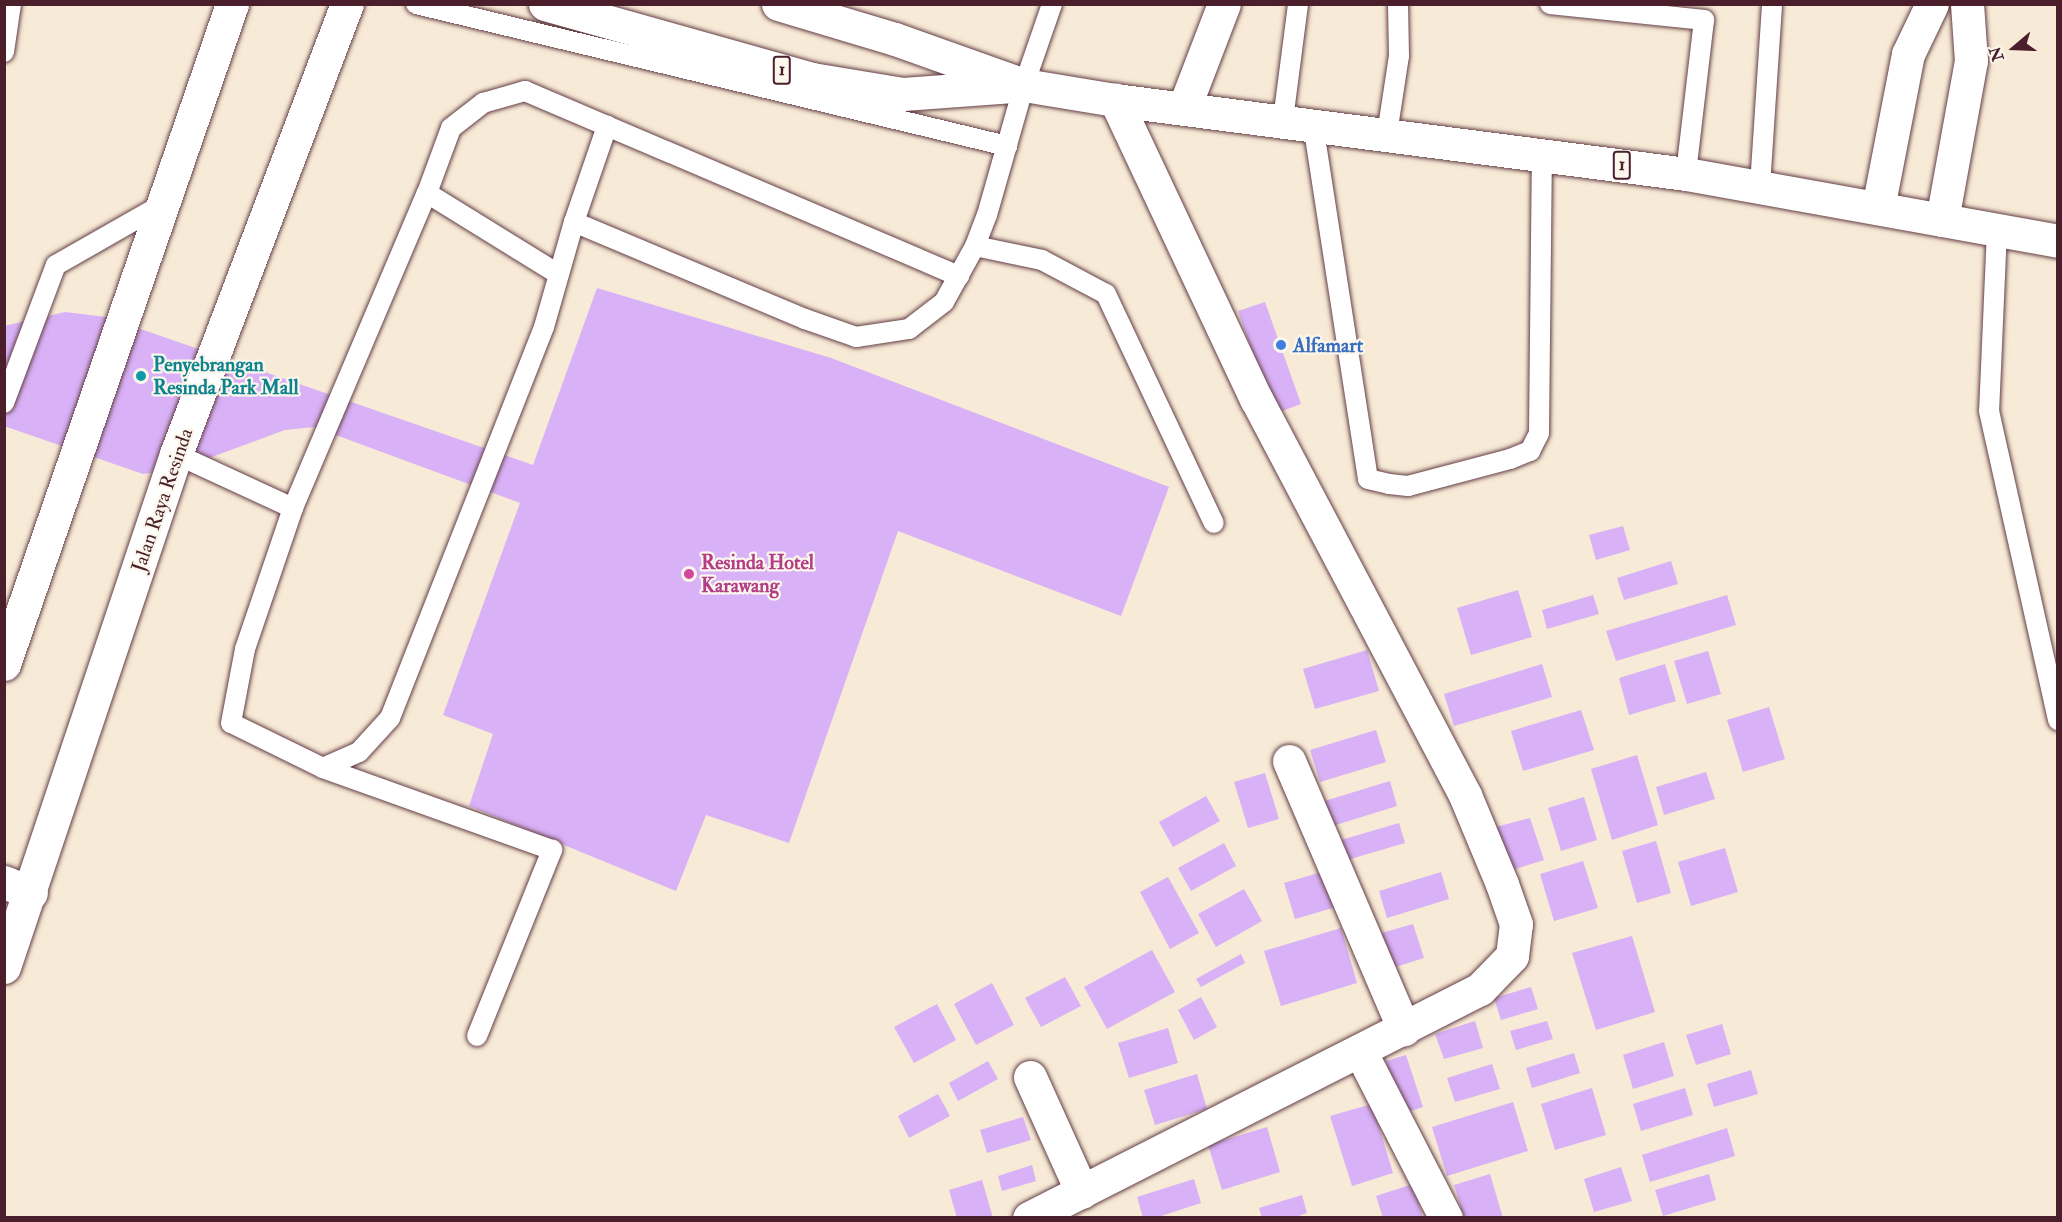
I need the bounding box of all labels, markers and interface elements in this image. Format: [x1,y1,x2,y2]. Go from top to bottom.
north arrow [1984,18,2044,78]
text: N [1985,44,2009,64]
road number: 1 [772,55,792,85]
road number: 1 [1612,150,1632,180]
place label: Alfamart [1293,333,1363,357]
marker: Alfamart [1274,338,1288,352]
place label: Penyebrangan Resinda Park Mall [153,352,299,399]
marker: Penyebrangan Resinda Park Mall [134,369,148,383]
street label: Jalan Raya Resinda [126,425,198,575]
place label: Resinda Hotel Karawang [701,550,814,597]
marker: Resinda Hotel Karawang [682,567,696,581]

